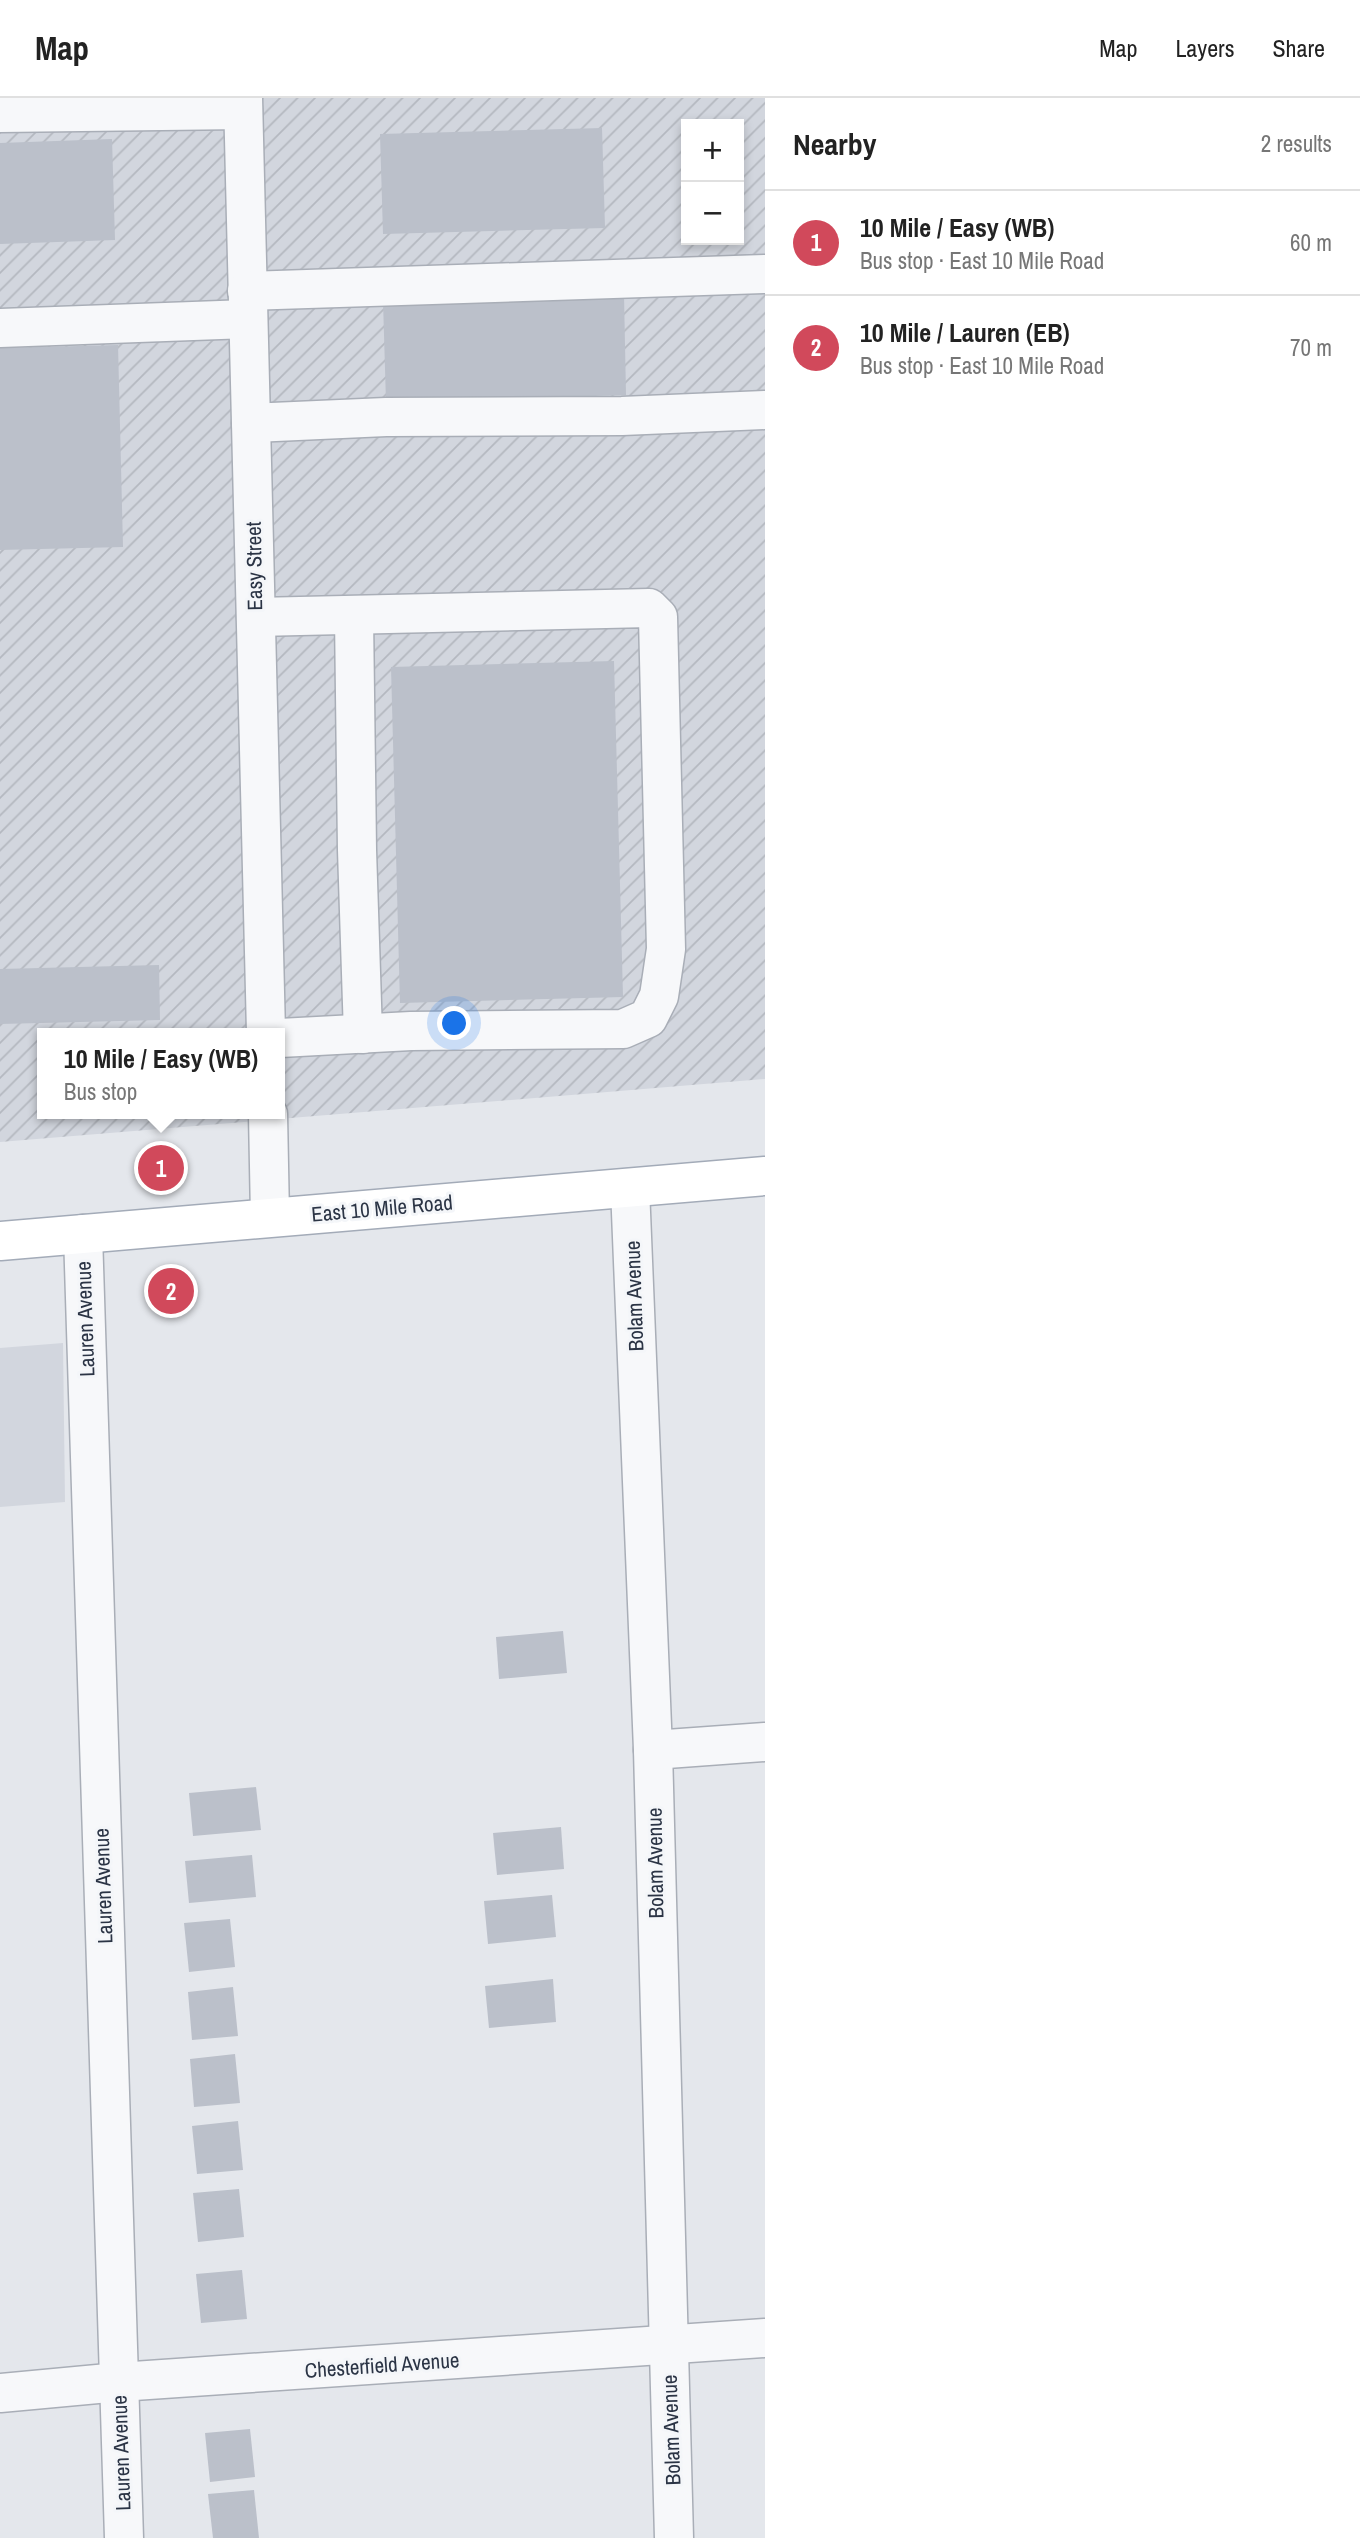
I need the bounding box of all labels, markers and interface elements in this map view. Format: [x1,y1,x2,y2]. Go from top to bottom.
text: Map [35,26,89,70]
text: Map [1099,32,1137,64]
text: Layers [1175,32,1234,64]
text: Share [1272,32,1325,64]
map controls [681,119,744,245]
button: + [681,119,744,182]
text: Nearby [793,124,876,164]
text: 2 results [1261,128,1332,159]
button: − [681,182,744,245]
text: 10 Mile / Easy (WB) [860,210,1054,245]
text: 1 [811,227,821,258]
text: 60 m [1290,227,1332,258]
text: Bus stop · East 10 Mile Road [860,245,1104,276]
text: 10 Mile / Lauren (EB) [860,315,1070,350]
text: 2 [811,332,821,363]
text: 70 m [1290,332,1332,363]
text: Bus stop · East 10 Mile Road [860,350,1104,381]
street label: Easy Street [239,521,269,611]
your location [437,1006,471,1040]
popup [37,1028,285,1119]
text: 10 Mile / Easy (WB) [64,1041,258,1076]
text: Bus stop [64,1076,137,1107]
pin: 1 [138,1142,184,1194]
street label: East 10 Mile Road [310,1187,454,1229]
street label: Bolam Avenue [618,1240,650,1352]
street label: Lauren Avenue [68,1261,102,1377]
pin: 2 [148,1265,194,1317]
street label: Bolam Avenue [640,1807,670,1919]
street label: Lauren Avenue [86,1828,120,1944]
street label: Chesterfield Avenue [304,2345,460,2385]
street label: Bolam Avenue [655,2374,687,2486]
street label: Lauren Avenue [104,2395,138,2511]

